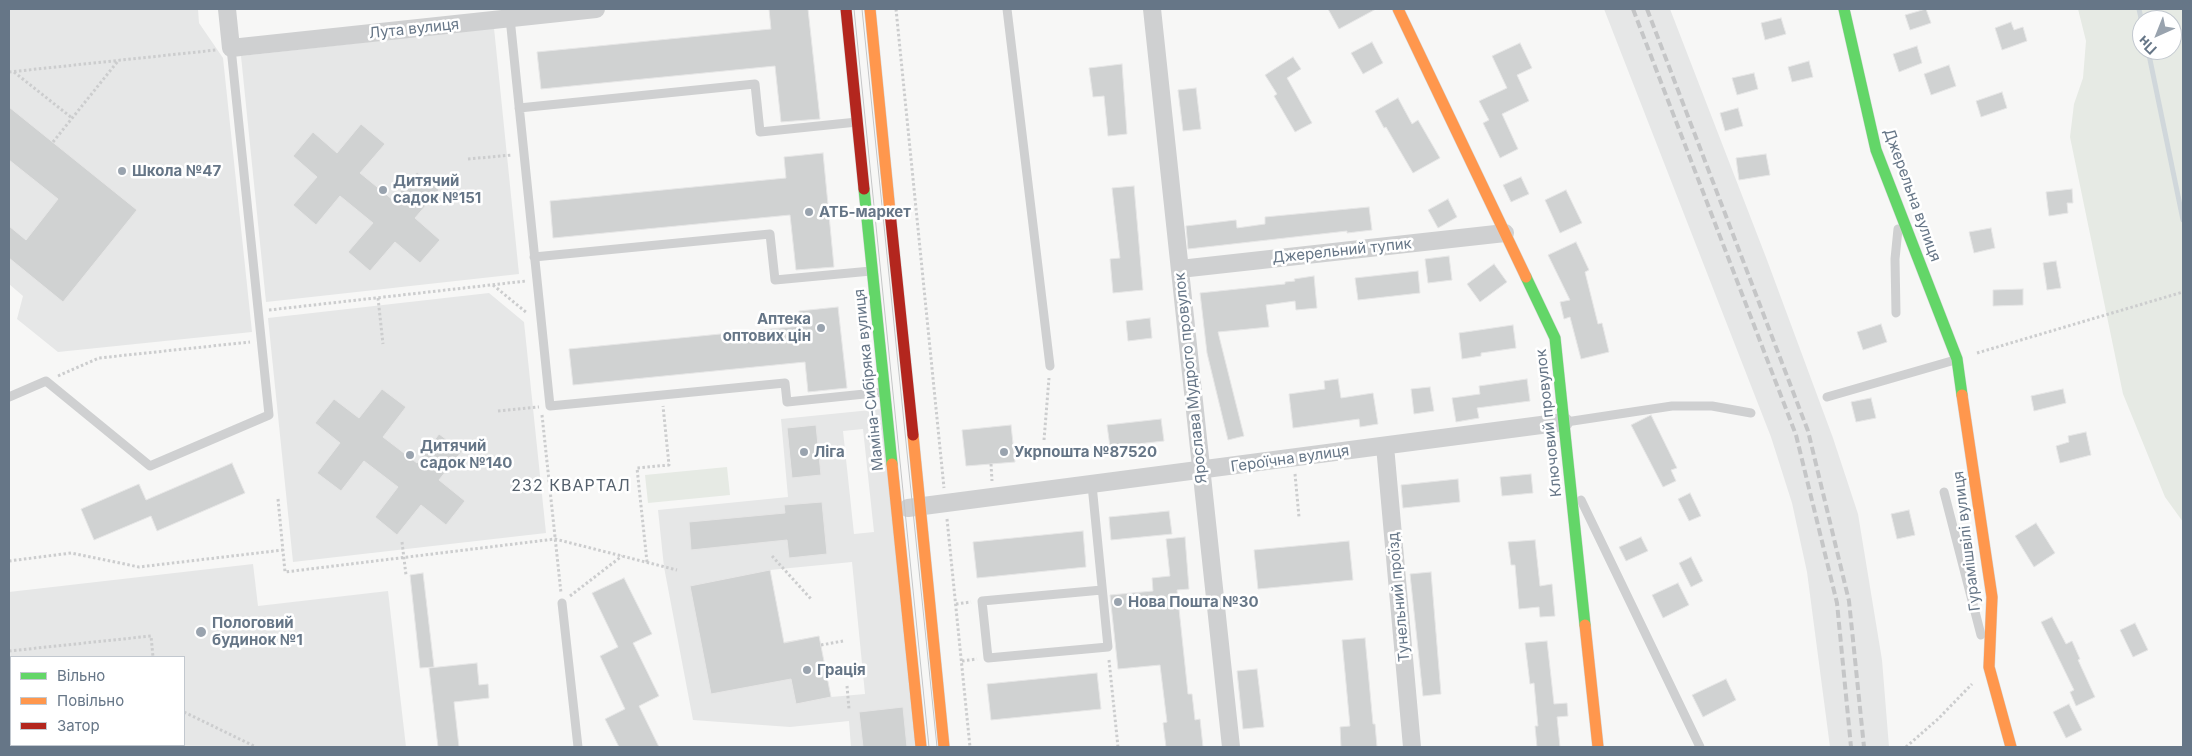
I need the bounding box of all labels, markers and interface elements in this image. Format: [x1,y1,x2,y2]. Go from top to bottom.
north arrow [2132,10,2182,60]
street label: Лута вулиця [368,15,460,43]
text: Пн [2134,33,2160,58]
street label: Джерельна вулиця [1880,126,1944,264]
place label: Школа №47 [132,162,221,180]
marker: Школа №47 [116,165,128,177]
place label: Дитячий садок №151 [393,172,481,207]
marker: Дитячий садок №151 [377,184,389,196]
place label: АТБ-маркет [819,203,911,221]
marker: АТБ-маркет [803,206,815,218]
street label: Джерельний тупик [1271,235,1413,267]
street label: Ярослава Мудрого провулок [1171,272,1211,484]
street label: Маміна-Сибіряка вулиця [850,288,888,472]
place label: Аптека оптових цін [723,310,811,345]
marker: Аптека оптових цін [815,322,827,334]
street label: Ключовий провулок [1532,348,1566,498]
place label: Дитячий садок №140 [420,437,512,472]
street label: Героїчна вулиця [1230,442,1350,476]
place label: Ліга [814,443,845,461]
place label: Укрпошта №87520 [1014,443,1157,461]
marker: Ліга [798,446,810,458]
marker: Укрпошта №87520 [998,446,1010,458]
marker: Дитячий садок №140 [404,449,416,461]
street label: Гурамішвілі вулиця [1949,470,1985,612]
district label: 232 КВАРТАЛ [510,476,632,496]
street label: Тунельний проїзд [1384,531,1414,663]
place label: Нова Пошта №30 [1128,593,1259,611]
marker: Нова Пошта №30 [1112,596,1124,608]
place label: Пологовий будинок №1 [212,614,303,649]
marker: Пологовий будинок №1 [194,625,208,639]
legend [10,656,185,746]
place label: Грація [817,661,866,679]
marker: Грація [801,664,813,676]
text: Вільно [57,666,105,685]
text: Повільно [57,691,124,710]
text: Затор [57,716,100,735]

